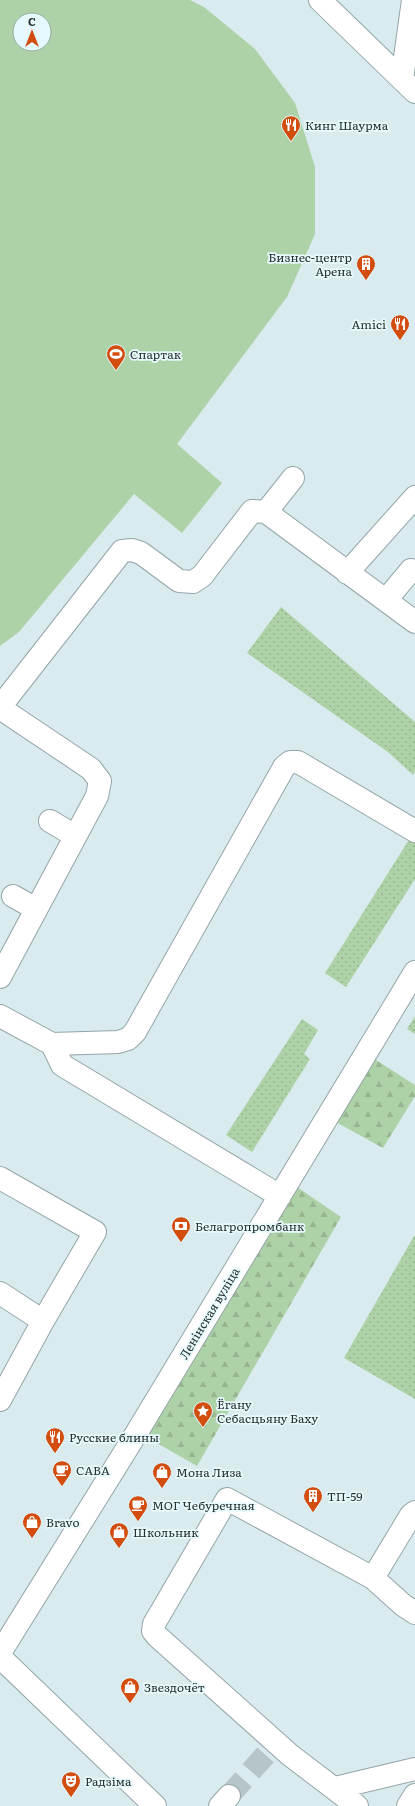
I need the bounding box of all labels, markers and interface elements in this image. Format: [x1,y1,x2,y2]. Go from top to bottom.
north arrow [12,12,52,52]
text: С [28,13,36,29]
restaurant icon: Кинг Шаурма [280,114,302,142]
place label: Кинг Шаурма [305,116,389,134]
place label: Бизнес-центр Арена [268,248,353,280]
building icon: Бизнес-центр Арена [355,253,377,281]
restaurant icon: Аmici [389,313,411,341]
place label: Аmici [352,315,386,333]
sports icon: Спартак [105,343,127,371]
place label: Спартак [130,345,181,363]
bank icon: Белагропромбанк [170,1215,192,1243]
place label: Белагропромбанк [195,1217,304,1235]
street label: Ленінская вуліца [174,1263,244,1362]
place label: Ёгану Себасцьяну Баху [217,1395,318,1427]
place icon: Ёгану Себасцьяну Баху [192,1400,214,1428]
restaurant icon: Русские блины [44,1426,66,1454]
place label: Русские блины [69,1428,159,1446]
cafe icon: САВА [51,1459,73,1487]
place label: САВА [76,1461,110,1479]
shop icon: Мона Лиза [151,1461,173,1489]
place label: Мона Лиза [176,1463,242,1481]
building icon: ТП-59 [302,1485,324,1513]
place label: ТП-59 [327,1487,363,1505]
cafe icon: МОГ Чебуречная [127,1494,149,1522]
place label: МОГ Чебуречная [152,1496,255,1514]
shop icon: Bravo [21,1511,43,1539]
place label: Bravo [46,1513,79,1531]
shop icon: Школьник [108,1521,130,1549]
place label: Школьник [133,1523,198,1541]
shop icon: Звездочёт [119,1676,141,1704]
place label: Звездочёт [144,1678,205,1696]
theatre icon: Радзіма [60,1770,82,1798]
place label: Радзіма [85,1772,132,1790]

